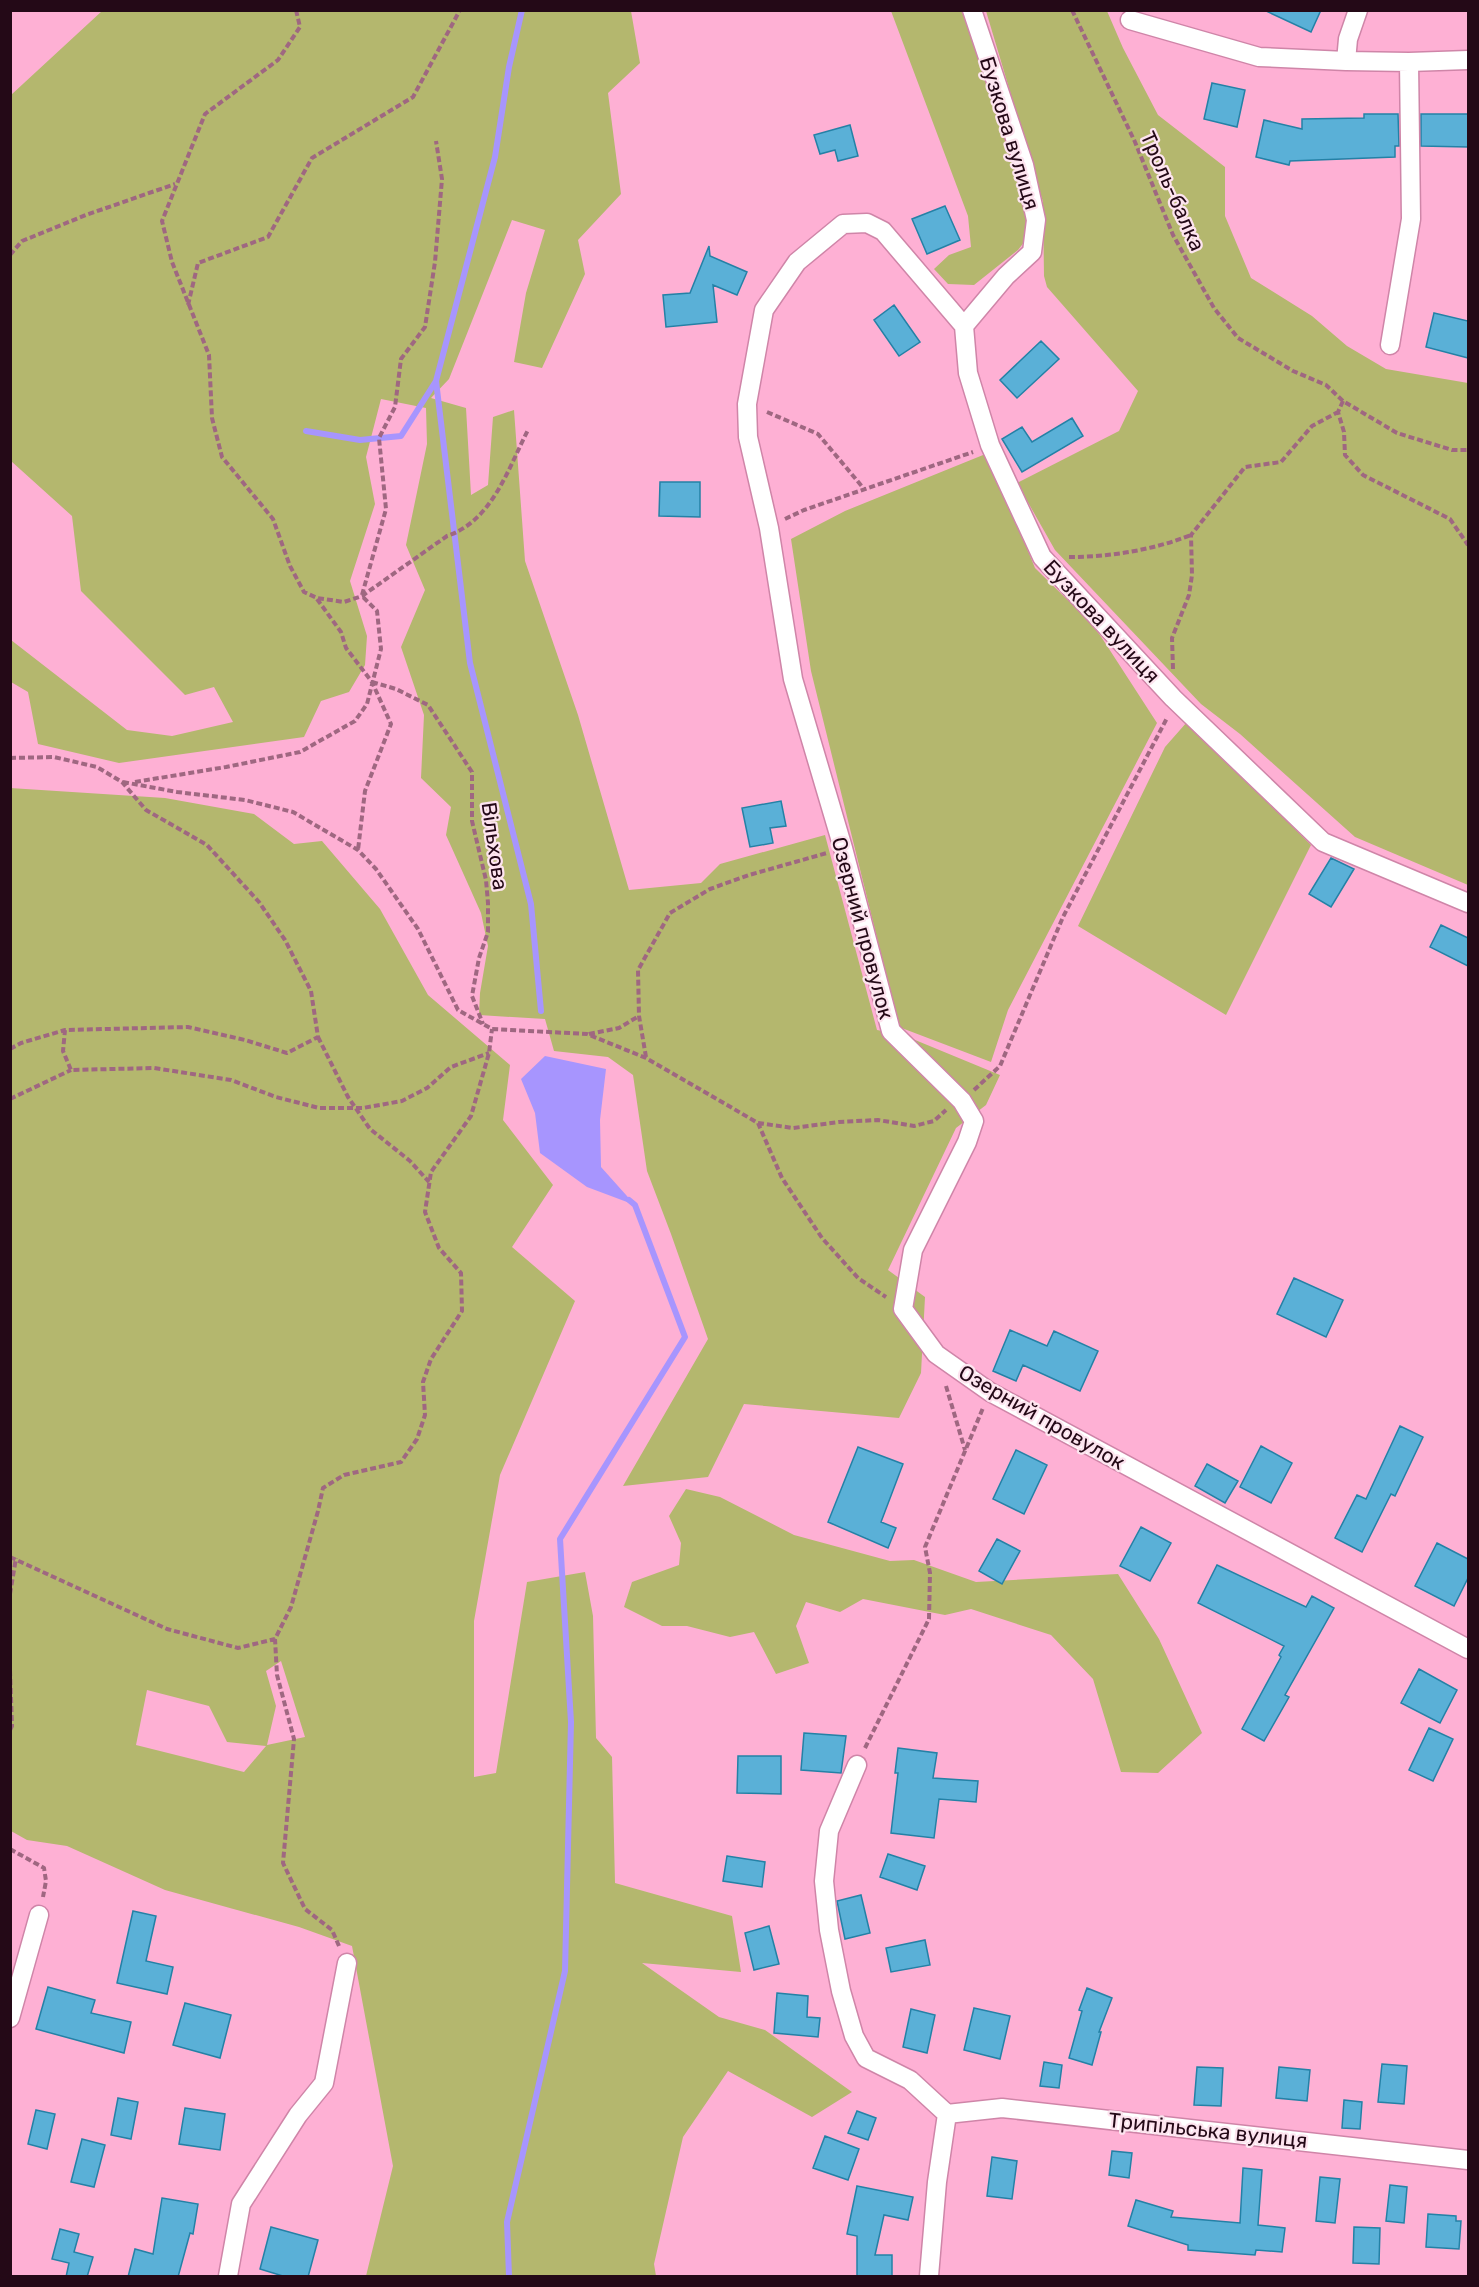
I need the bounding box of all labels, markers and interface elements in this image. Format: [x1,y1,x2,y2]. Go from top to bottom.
street label: Бузкова вулиця [975,53,1045,213]
street label: Троль-балка [1136,127,1210,255]
street label: Бузкова вулиця [1039,554,1165,688]
street label: Вільхова [476,800,514,892]
street label: Озерний провулок [827,834,899,1022]
street label: Озерний провулок [954,1359,1130,1475]
street label: Трипільська вулиця [1107,2107,1309,2153]

